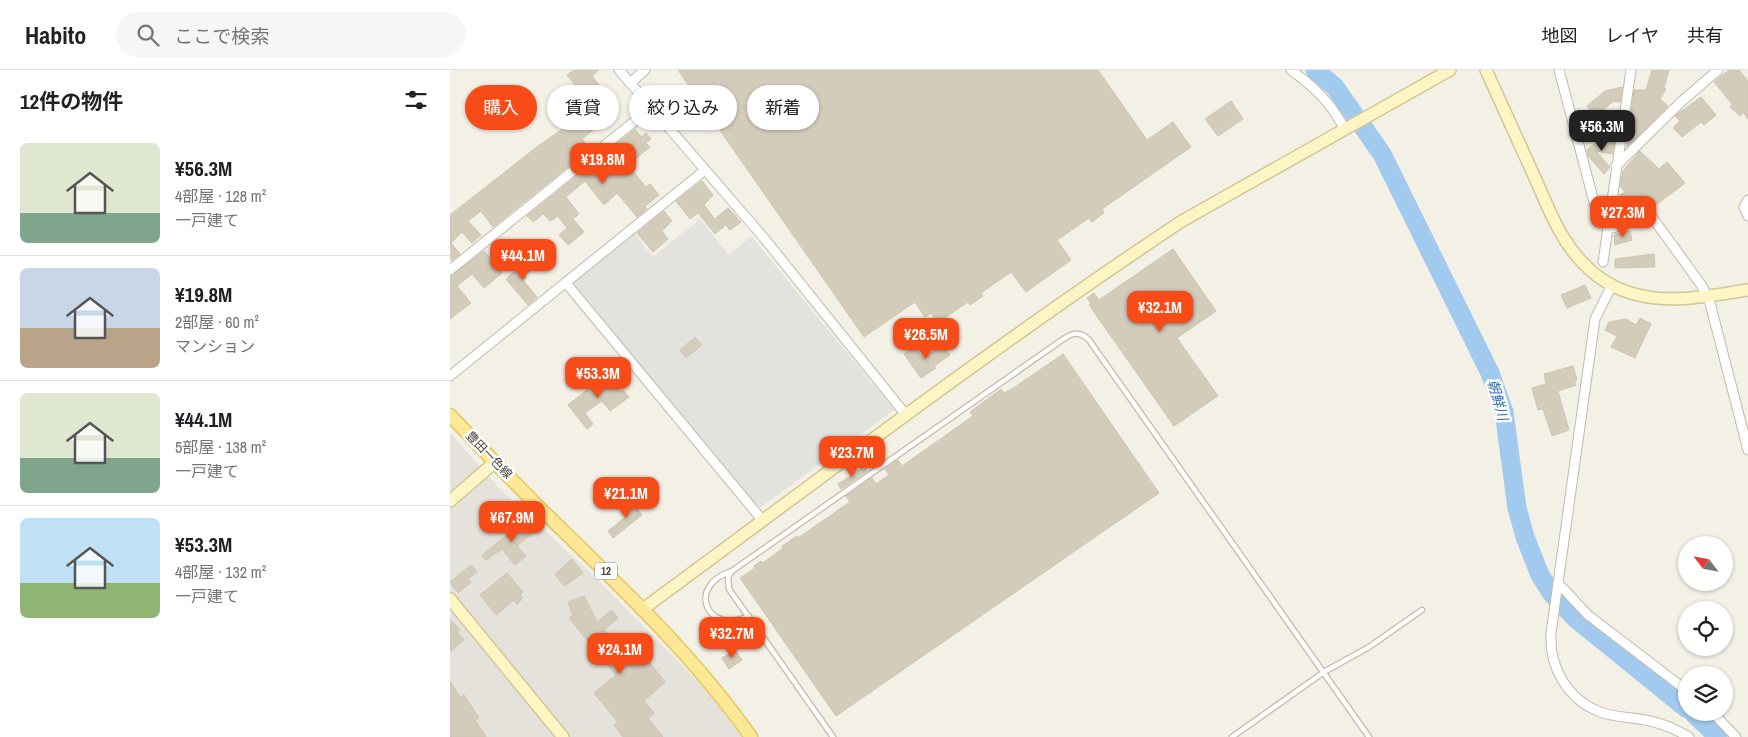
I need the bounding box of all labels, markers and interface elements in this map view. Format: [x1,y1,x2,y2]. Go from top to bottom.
search box [116,12,466,57]
text: Habito [25,19,86,51]
icon: search [134,21,162,49]
text: ここで検索 [174,23,269,49]
text: 地図 [1542,23,1578,48]
text: レイヤ [1606,23,1659,48]
text: 共有 [1687,23,1723,48]
chip: 購入 [465,85,537,130]
chip: 賃貸 [547,85,619,130]
chip: 絞り込み [629,85,737,130]
chip: 新着 [747,85,819,130]
icon: filters [402,86,430,114]
text: 12件の物件 [20,87,123,116]
pin: ¥56.3M [1561,109,1643,152]
text: ¥56.3M [1580,115,1624,137]
pin: ¥19.8M [562,142,644,185]
text: ¥19.8M [581,148,625,170]
text: ¥56.3M [175,154,232,183]
icon: home [60,163,120,223]
text: 4部屋 · 128 m² [175,185,266,207]
pin: ¥27.3M [1582,196,1664,238]
text: ¥27.3M [1601,201,1645,223]
text: 一戸建て [175,209,239,231]
pin: ¥44.1M [482,238,564,281]
text: ¥44.1M [501,244,545,266]
text: ¥19.8M [175,280,232,309]
icon: home [60,288,120,348]
pin: ¥32.1M [1119,290,1201,333]
text: ¥32.1M [1138,296,1182,318]
text: 2部屋 · 60 m² [175,311,259,333]
pin: ¥26.5M [885,318,967,360]
text: ¥26.5M [904,323,948,345]
text: マンション [175,335,255,357]
pin: ¥53.3M [557,356,639,399]
text: ¥53.3M [576,362,620,384]
water label: 朝鮮川 [1484,377,1513,425]
text: ¥44.1M [175,405,232,434]
icon: home [60,413,120,473]
street label: 豊田一色線 [462,428,516,482]
text: 5部屋 · 138 m² [175,436,266,458]
pin: ¥23.7M [811,436,893,478]
text: ¥23.7M [830,441,874,463]
text: 一戸建て [175,460,239,482]
pin: ¥21.1M [585,476,667,519]
text: ¥21.1M [604,482,648,504]
pin: ¥67.9M [471,500,553,543]
text: ¥67.9M [490,506,534,528]
text: ¥53.3M [175,530,232,559]
north arrow [1678,536,1732,591]
map controls [1678,536,1733,721]
icon: home [60,538,120,598]
text: 4部屋 · 132 m² [175,561,266,583]
road number: 12 [595,562,617,580]
text: 一戸建て [175,585,239,607]
button: locate [1678,601,1733,656]
pin: ¥32.7M [691,616,773,659]
text: ¥32.7M [710,622,754,644]
pin: ¥24.1M [579,632,661,675]
text: ¥24.1M [598,638,642,660]
button: layers [1678,666,1733,721]

